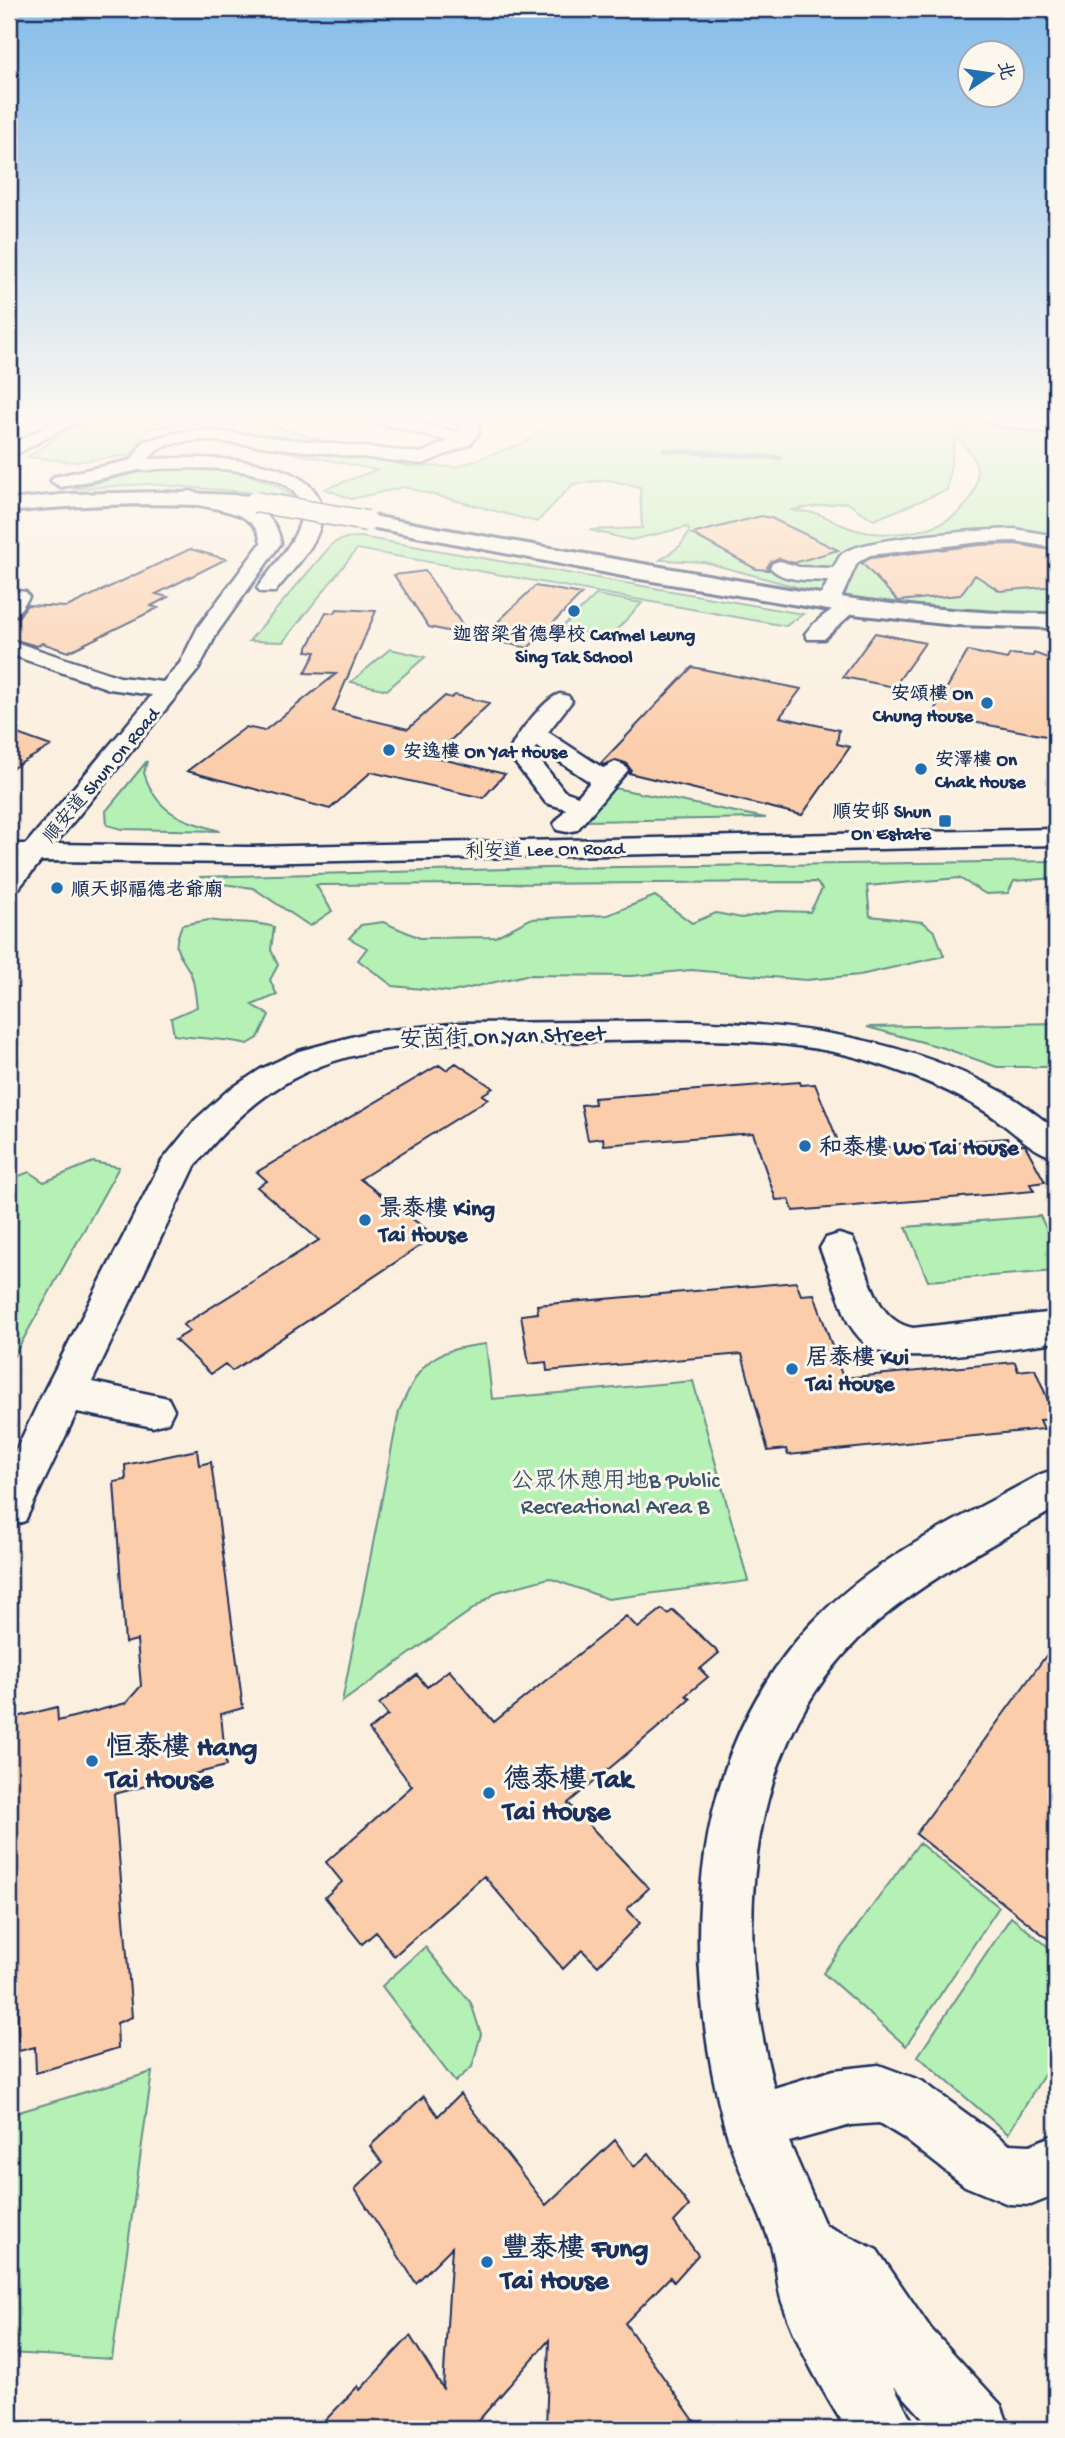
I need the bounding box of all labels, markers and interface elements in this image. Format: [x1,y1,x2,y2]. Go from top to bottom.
north arrow [956,38,1026,108]
text: 北 [991,59,1017,83]
marker: 迦密梁省德學校 Carmel Leung Sing Tak School [566,603,582,619]
place label: 迦密梁省德學校 Carmel Leung Sing Tak School [453,624,695,670]
place label: 安頌樓 On Chung House [872,683,974,729]
marker: 安頌樓 On Chung House [979,695,995,711]
street label: 順安道 Shun On Road [39,702,167,849]
place label: 安逸樓 On Yat House [403,741,569,765]
marker: 安逸樓 On Yat House [381,742,397,758]
place label: 安澤樓 On Chak House [934,749,1027,795]
marker: 安澤樓 On Chak House [913,761,929,777]
place label: 順安邨 Shun On Estate [833,801,932,847]
marker: 順安邨 Shun On Estate [937,813,953,829]
street label: 利安道 Lee On Road [465,838,627,864]
place label: 順天邨福德老爺廟 [71,879,223,903]
marker: 順天邨福德老爺廟 [49,880,65,896]
street label: 安茵街 On Yan Street [399,1019,607,1056]
place label: 和泰樓 Wo Tai House [819,1134,1020,1163]
marker: 和泰樓 Wo Tai House [797,1138,813,1154]
place label: 景泰樓 King Tai House [377,1195,495,1250]
marker: 景泰樓 King Tai House [357,1212,373,1228]
place label: 居泰樓 Kui Tai House [804,1344,909,1399]
marker: 居泰樓 Kui Tai House [784,1361,800,1377]
park label: 公眾休憩用地B Public Recreational Area B [511,1468,721,1522]
place label: 恒泰樓 Hang Tai House [104,1731,257,1798]
marker: 恒泰樓 Hang Tai House [84,1753,100,1769]
place label: 德泰樓 Tak Tai House [501,1763,636,1830]
marker: 德泰樓 Tak Tai House [481,1785,497,1801]
place label: 豐泰樓 Fung Tai House [499,2232,648,2299]
marker: 豐泰樓 Fung Tai House [479,2254,495,2270]

